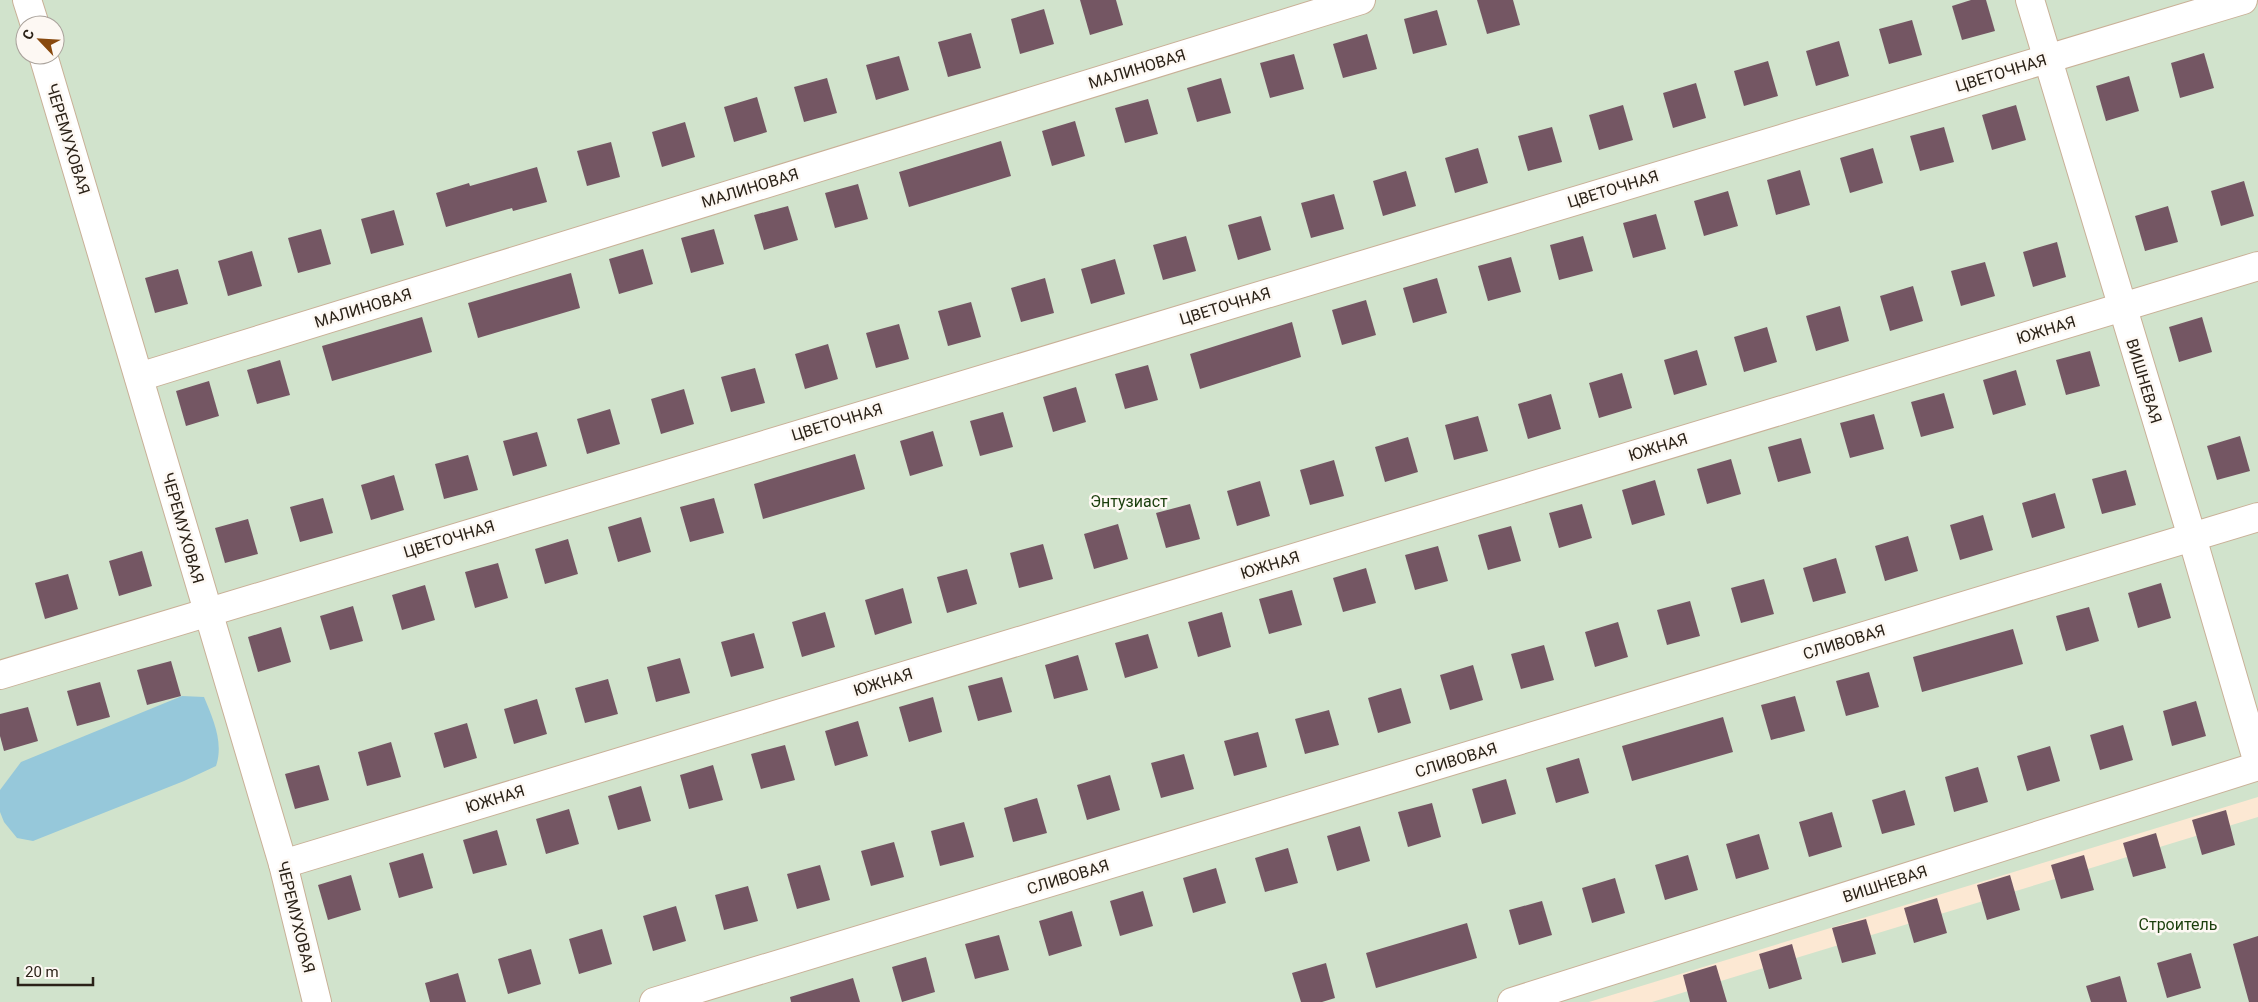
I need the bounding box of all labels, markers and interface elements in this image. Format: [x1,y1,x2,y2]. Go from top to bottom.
north arrow [15,15,65,65]
text: С [19,27,37,42]
street label: МАЛИНОВАЯ [1086,45,1188,93]
street label: ЦВЕТОЧНАЯ [1953,50,2049,96]
street label: ЧЕРЕМУХОВАЯ [42,81,94,197]
street label: МАЛИНОВАЯ [699,164,801,212]
street label: ЦВЕТОЧНАЯ [1565,166,1661,212]
street label: ЦВЕТОЧНАЯ [1177,283,1273,329]
street label: МАЛИНОВАЯ [312,284,414,332]
street label: ЮЖНАЯ [2014,312,2078,348]
street label: ВИШНЕВАЯ [2122,336,2166,426]
street label: ЦВЕТОЧНАЯ [789,399,885,445]
street label: ЮЖНАЯ [1626,429,1690,465]
street label: ЧЕРЕМУХОВАЯ [158,470,208,586]
park label: Энтузиаст [1090,492,1168,511]
street label: ЦВЕТОЧНАЯ [401,516,497,562]
street label: ЮЖНАЯ [1238,547,1302,583]
street label: СЛИВОВАЯ [1801,621,1887,663]
street label: ЮЖНАЯ [851,664,915,700]
street label: СЛИВОВАЯ [1413,739,1499,781]
street label: ЮЖНАЯ [463,781,527,817]
street label: СЛИВОВАЯ [1025,856,1111,898]
street label: ЧЕРЕМУХОВАЯ [273,859,319,975]
street label: ВИШНЕВАЯ [1840,861,1930,907]
park label: Строитель [2139,915,2217,934]
scale bar [18,954,92,986]
text: 20 m [25,963,59,981]

